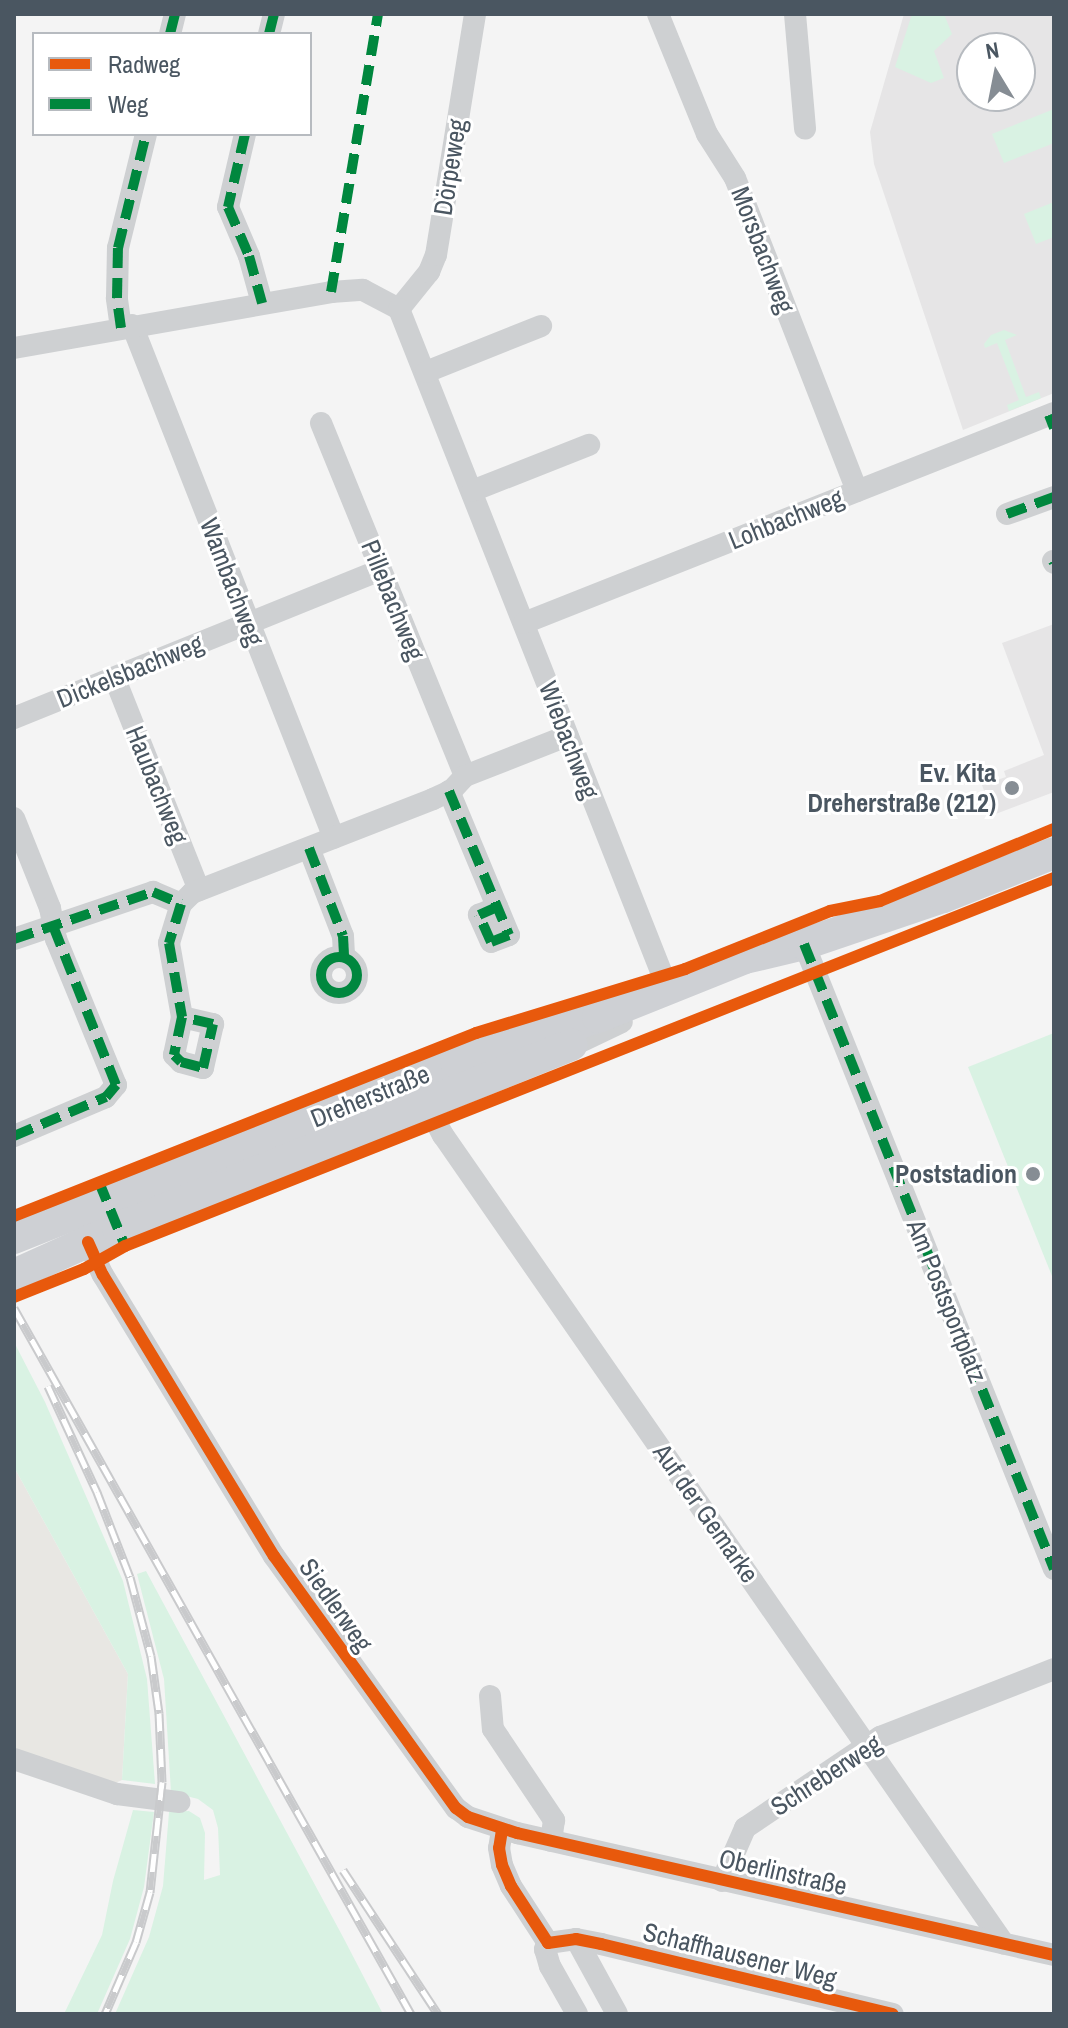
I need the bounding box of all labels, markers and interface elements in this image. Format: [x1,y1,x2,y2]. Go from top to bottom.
legend [32,32,312,136]
north arrow [956,32,1036,112]
text: N [983,34,1001,66]
text: Radweg [108,48,180,80]
text: Weg [108,88,148,120]
street label: Dörpeweg [427,117,473,217]
street label: Morsbachweg [725,182,801,318]
street label: Lohbachweg [724,482,848,556]
street label: Wambachweg [193,514,271,650]
street label: Pillebachweg [355,535,431,665]
street label: Dickelsbachweg [52,627,208,715]
street label: Wiebachweg [532,677,606,803]
street label: Haubachweg [119,721,195,849]
place label: Ev. Kita Dreherstraße (212) [808,757,996,818]
marker: Ev. Kita Dreherstraße (212) [1003,779,1021,797]
street label: Dreherstraße [306,1058,434,1134]
place label: Poststadion [895,1158,1017,1190]
marker: Poststadion [1024,1165,1042,1183]
street label: Am Postsportplatz [900,1215,994,1387]
street label: Auf der Gemarke [647,1438,765,1588]
street label: Siedlerweg [293,1552,379,1658]
street label: Schreberweg [765,1728,887,1822]
street label: Oberlinstraße [716,1842,850,1902]
street label: Schaffhausener Weg [640,1916,840,1994]

